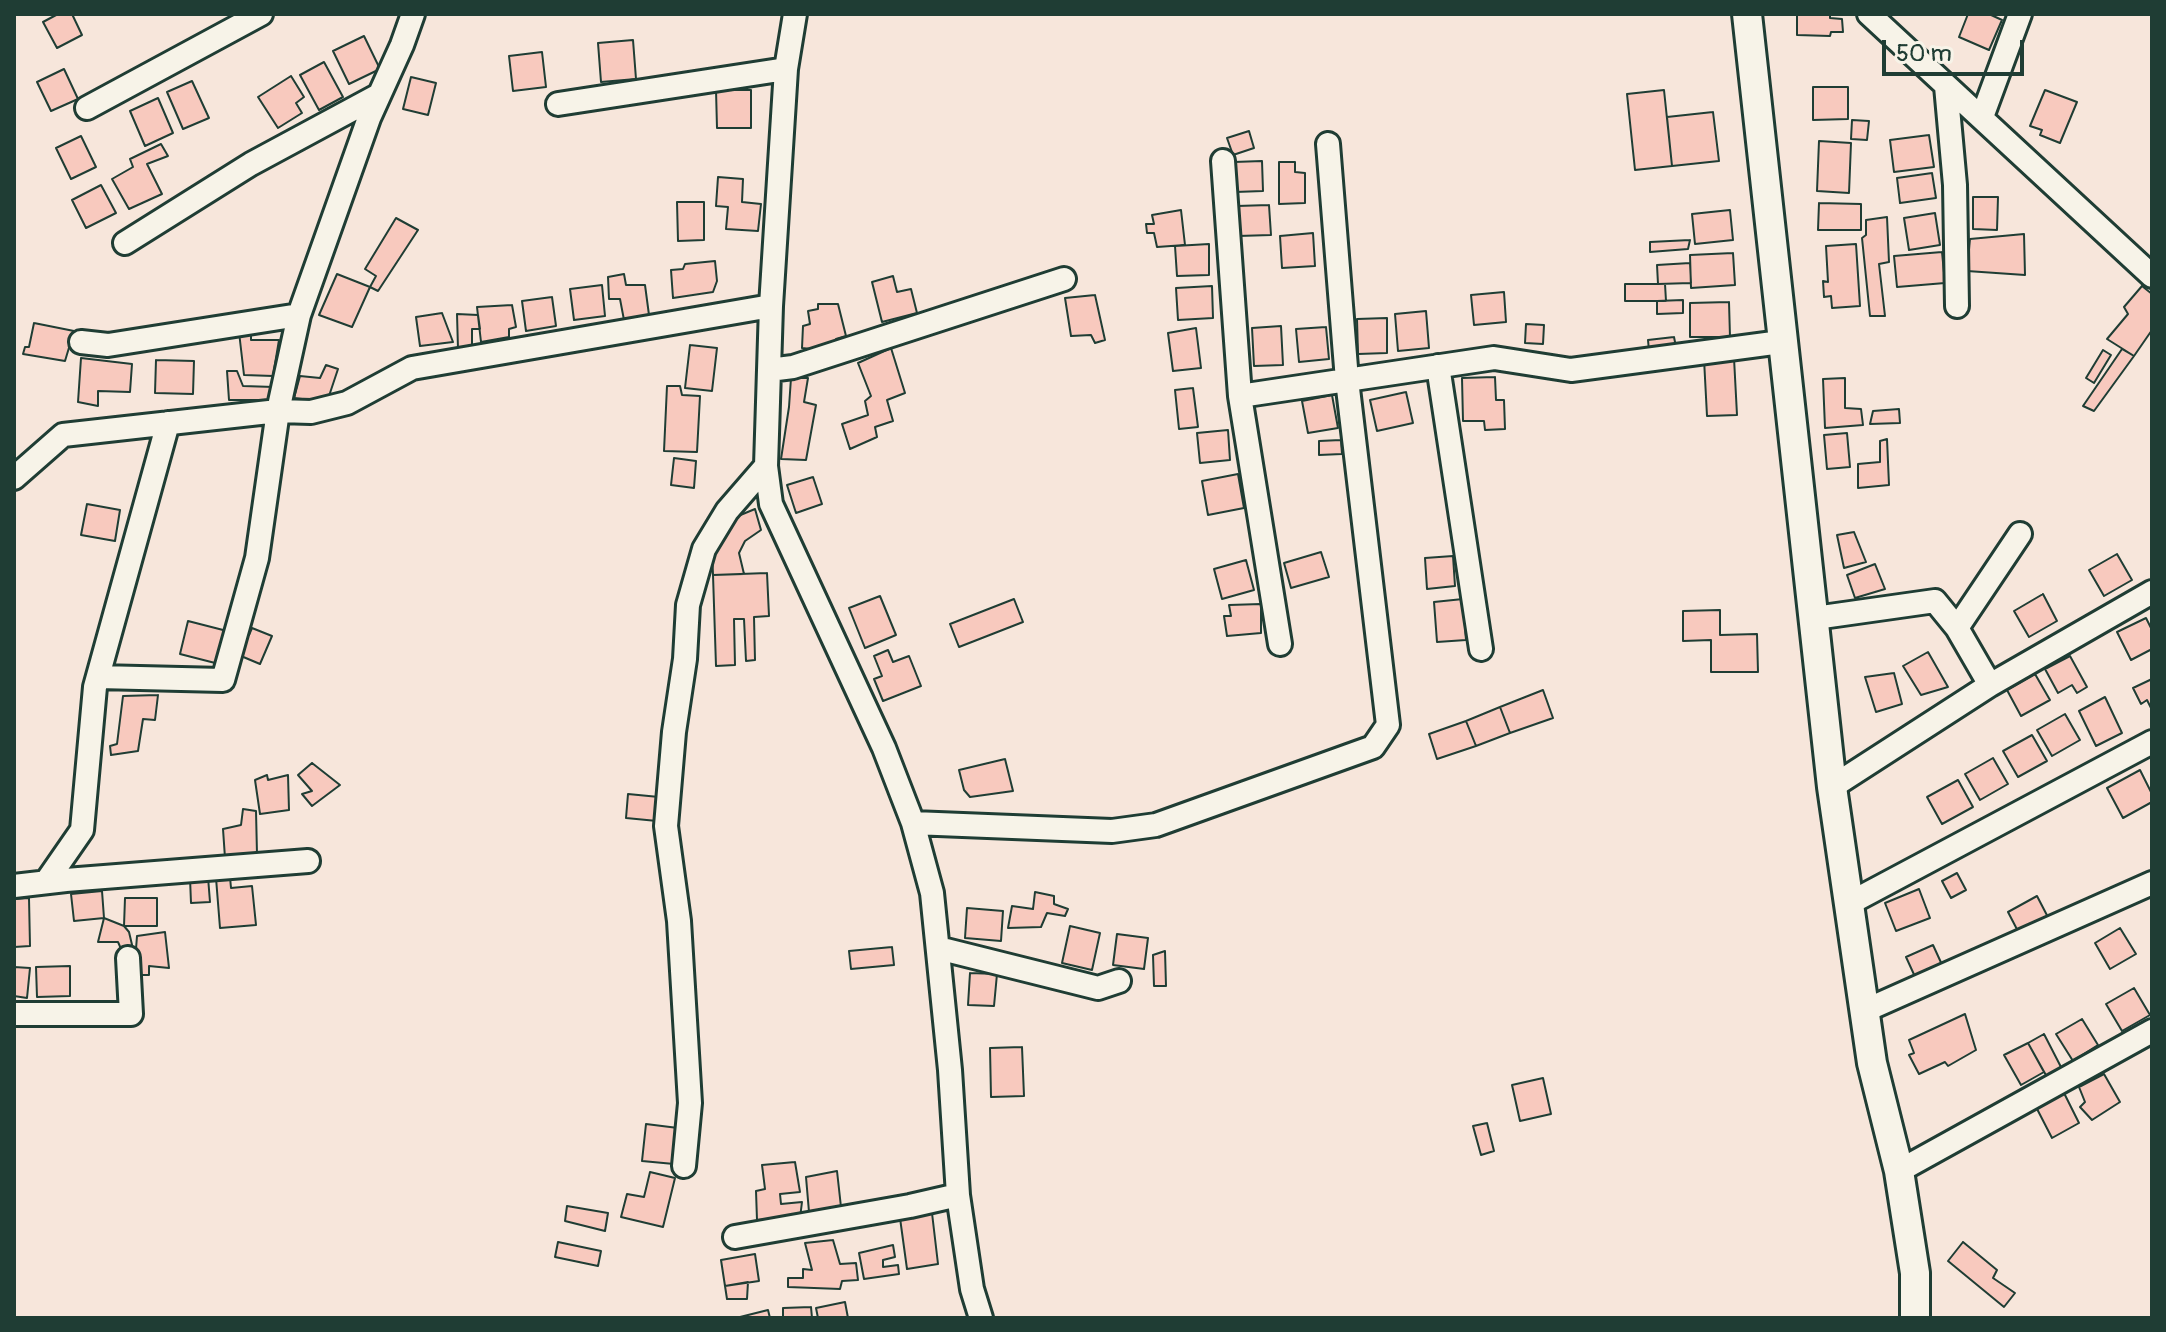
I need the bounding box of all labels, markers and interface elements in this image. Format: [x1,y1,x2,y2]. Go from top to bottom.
scale bar [1886,24,2028,74]
text: 50 m [1896,39,1952,68]

